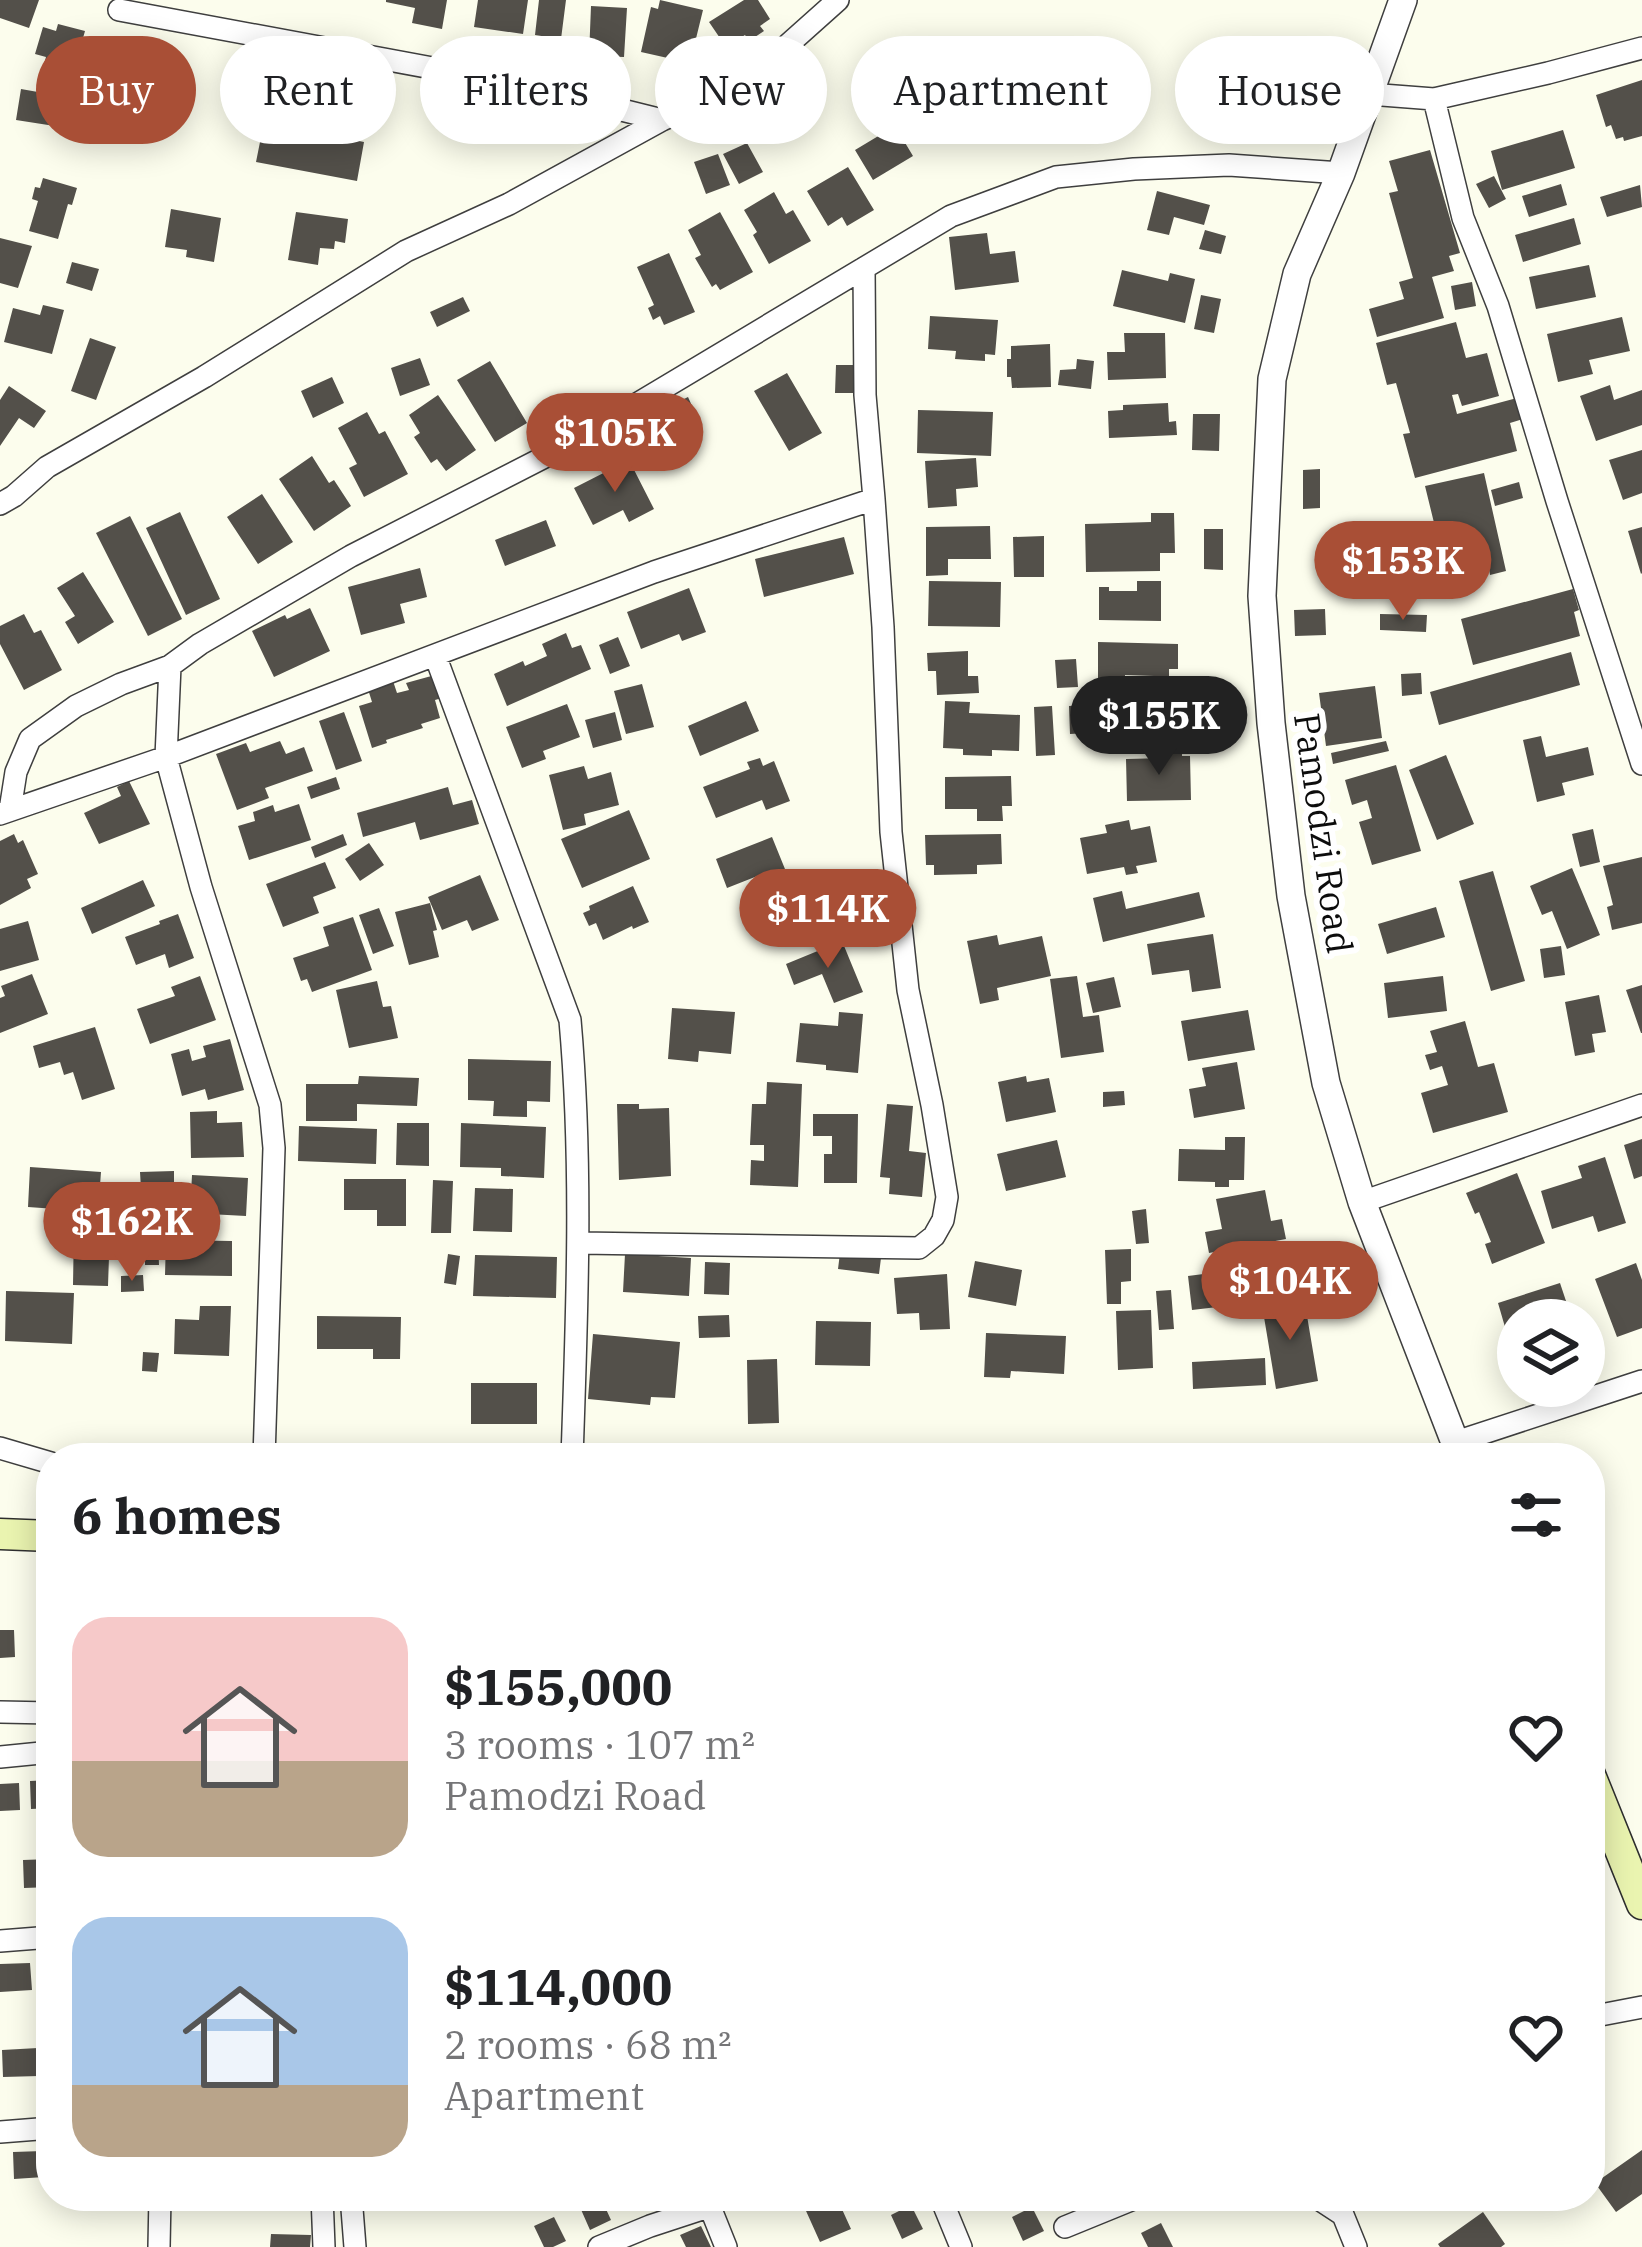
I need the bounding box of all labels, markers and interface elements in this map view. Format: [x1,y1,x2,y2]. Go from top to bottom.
chip: Buy [36,36,196,144]
chip: Rent [220,36,396,144]
chip: Filters [420,36,631,144]
chip: New [655,36,827,144]
chip: Apartment [851,36,1151,144]
chip: House [1175,36,1384,144]
pin: $105K [531,393,699,495]
text: $105K [553,406,677,457]
pin: $153K [1319,521,1487,623]
text: $153K [1341,534,1465,585]
pin: $155K [1075,676,1243,778]
text: $155K [1097,689,1221,740]
street label: Pamodzi Road [1284,710,1364,956]
pin: $114K [744,869,912,971]
text: $114K [766,882,890,933]
pin: $162K [48,1182,216,1284]
text: $162K [70,1195,194,1246]
pin: $104K [1206,1241,1374,1343]
text: $104K [1228,1254,1352,1305]
map controls [1497,1299,1605,1407]
button: layers [1497,1299,1605,1407]
text: 6 homes [72,1482,282,1548]
icon: filters [1503,1482,1569,1548]
text: $155,000 [444,1653,672,1719]
icon: home [168,1665,312,1809]
icon: heart [1503,1704,1569,1770]
text: 3 rooms · 107 m² [444,1719,755,1770]
text: Pamodzi Road [444,1770,707,1821]
text: $114,000 [444,1953,672,2019]
icon: home [168,1965,312,2109]
icon: heart [1503,2004,1569,2070]
text: 2 rooms · 68 m² [444,2019,732,2070]
text: Apartment [444,2070,644,2121]

